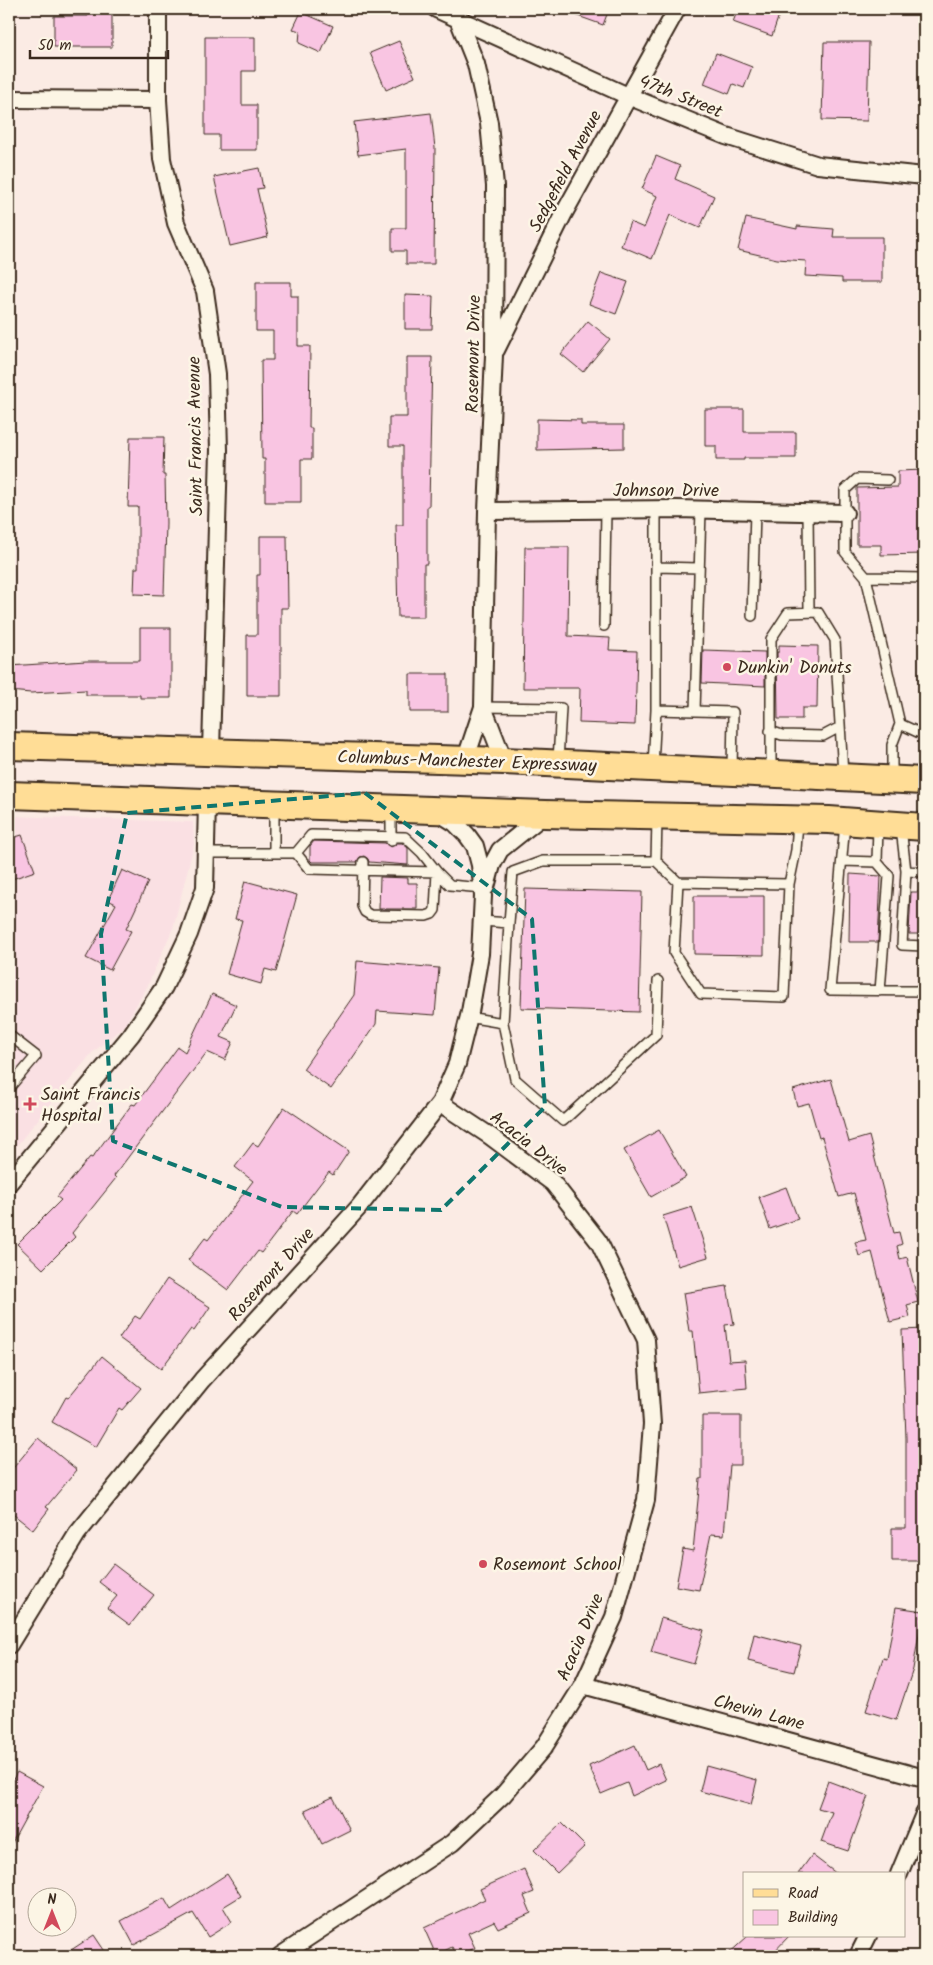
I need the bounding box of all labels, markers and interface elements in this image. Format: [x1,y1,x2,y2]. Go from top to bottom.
scale bar [30,28,168,60]
text: 50 m [38,34,72,58]
street label: 47th Street [634,68,727,128]
street label: Sedgefield Avenue [522,106,611,238]
street label: Rosemont Drive [459,295,490,413]
street label: Saint Francis Avenue [181,356,212,516]
street label: Johnson Drive [613,477,719,506]
place label: Dunkin' Donuts [737,654,852,683]
marker: Dunkin' Donuts [721,661,733,673]
street label: Columbus-Manchester Expressway [337,743,598,782]
place label: Saint Francis Hospital [41,1081,141,1131]
marker: Saint Francis Hospital [23,1097,37,1111]
street label: Acacia Drive [483,1104,574,1184]
street label: Rosemont Drive [222,1221,322,1329]
place label: Rosemont School [493,1551,622,1580]
marker: Rosemont School [477,1558,489,1570]
street label: Acacia Drive [550,1589,613,1686]
street label: Chevin Lane [710,1687,807,1740]
legend [743,1872,906,1938]
text: Road [788,1882,819,1906]
north arrow [28,1888,78,1938]
text: N [48,1889,57,1911]
text: Building [788,1906,838,1930]

